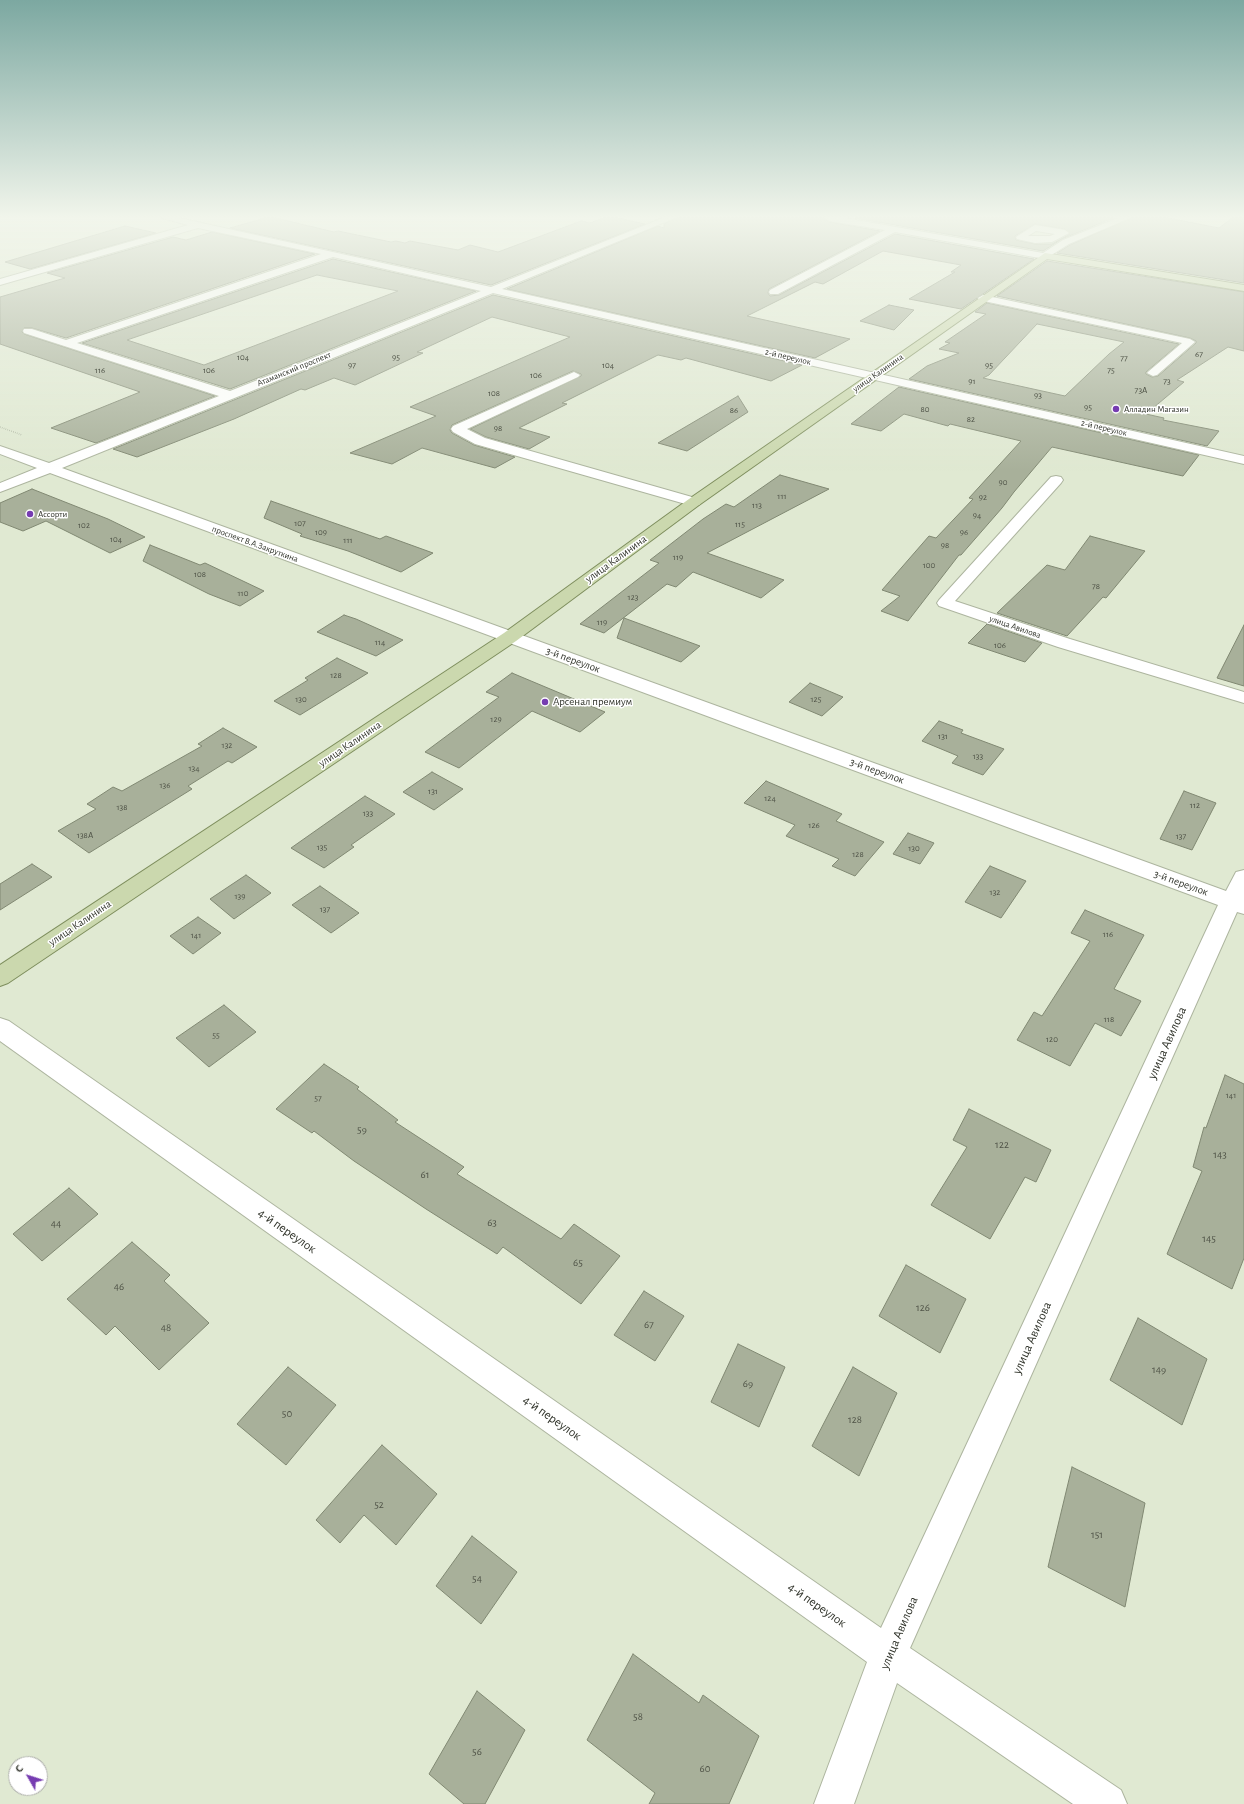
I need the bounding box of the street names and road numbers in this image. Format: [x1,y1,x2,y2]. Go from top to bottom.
street label: 2-й переулок [764,346,812,368]
street label: Атаманский проспект [256,349,332,389]
street label: улица Калинина [851,352,905,394]
street label: 2-й переулок [1080,417,1128,439]
street label: проспект В.А.Закруткина [210,523,300,565]
street label: улица Калинина [583,532,649,586]
street label: улица Авилова [988,613,1042,641]
street label: 3-й переулок [544,644,602,676]
street label: улица Калинина [316,718,384,770]
street label: 3-й переулок [848,755,906,787]
street label: 3-й переулок [1152,867,1210,899]
street label: улица Калинина [46,897,114,949]
street label: улица Авилова [1144,1004,1190,1082]
street label: 4-й переулок [255,1205,319,1257]
street label: улица Авилова [1009,1299,1055,1377]
street label: 4-й переулок [520,1392,584,1444]
street label: 4-й переулок [785,1579,849,1631]
street label: улица Авилова [877,1594,921,1672]

